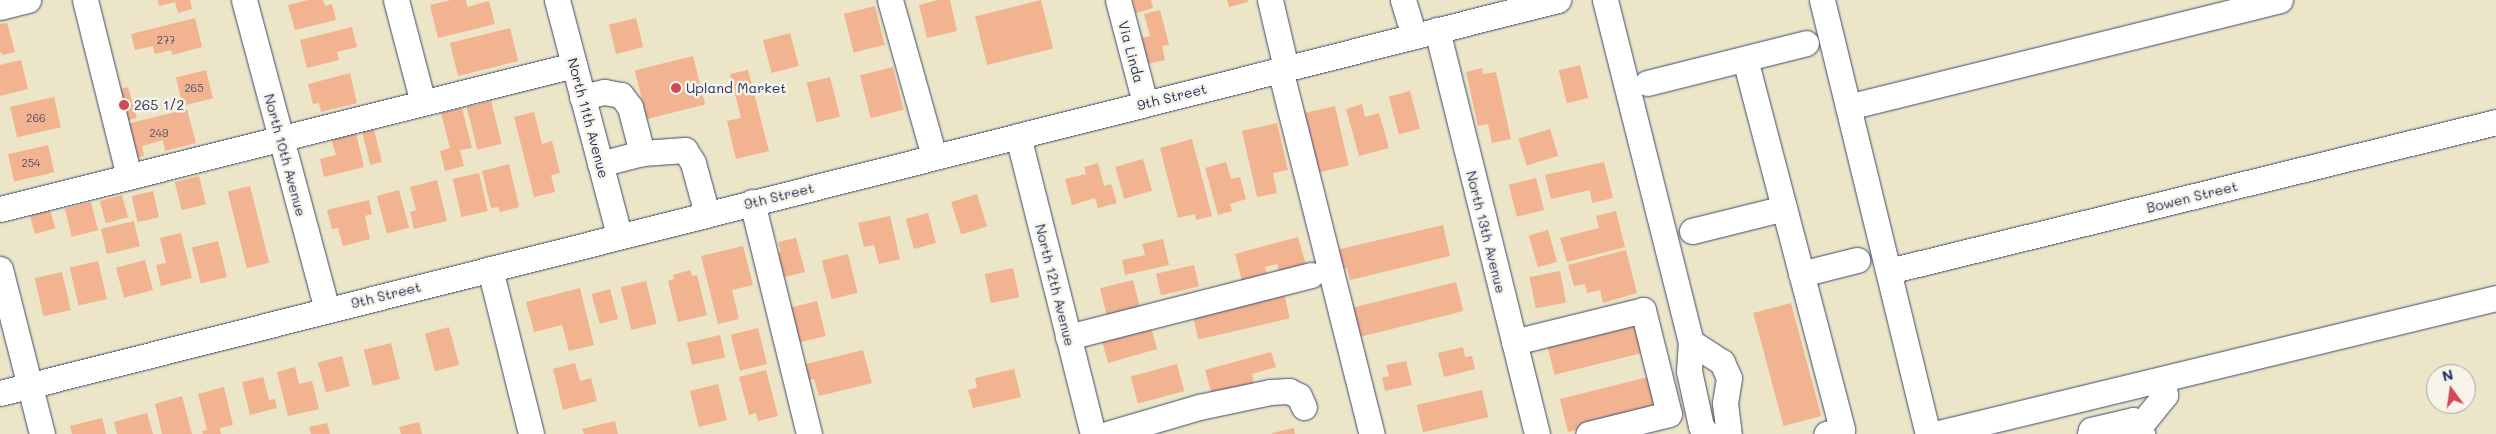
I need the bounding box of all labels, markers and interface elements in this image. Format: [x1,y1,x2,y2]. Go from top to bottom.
street label: Via Linda [1115,19,1147,85]
house number: 277 [157,33,175,47]
street label: North 11th Avenue [564,56,612,180]
place label: Upland Market [686,80,786,96]
street label: 9th Street [1135,80,1209,114]
house number: 265 [184,81,204,95]
marker: Upland Market [670,82,682,94]
street label: North 10th Avenue [261,92,309,218]
place label: 265 1/2 [134,97,184,113]
marker: 265 1/2 [118,99,130,111]
house number: 266 [26,111,46,125]
house number: 249 [149,126,169,140]
house number: 254 [22,156,40,170]
street label: North 13th Avenue [1463,169,1509,295]
street label: Bowen Street [2145,178,2239,216]
street label: 9th Street [742,179,816,213]
street label: North 12th Avenue [1032,222,1078,348]
street label: 9th Street [349,278,423,312]
north arrow [2426,364,2476,414]
text: N [2440,364,2455,385]

